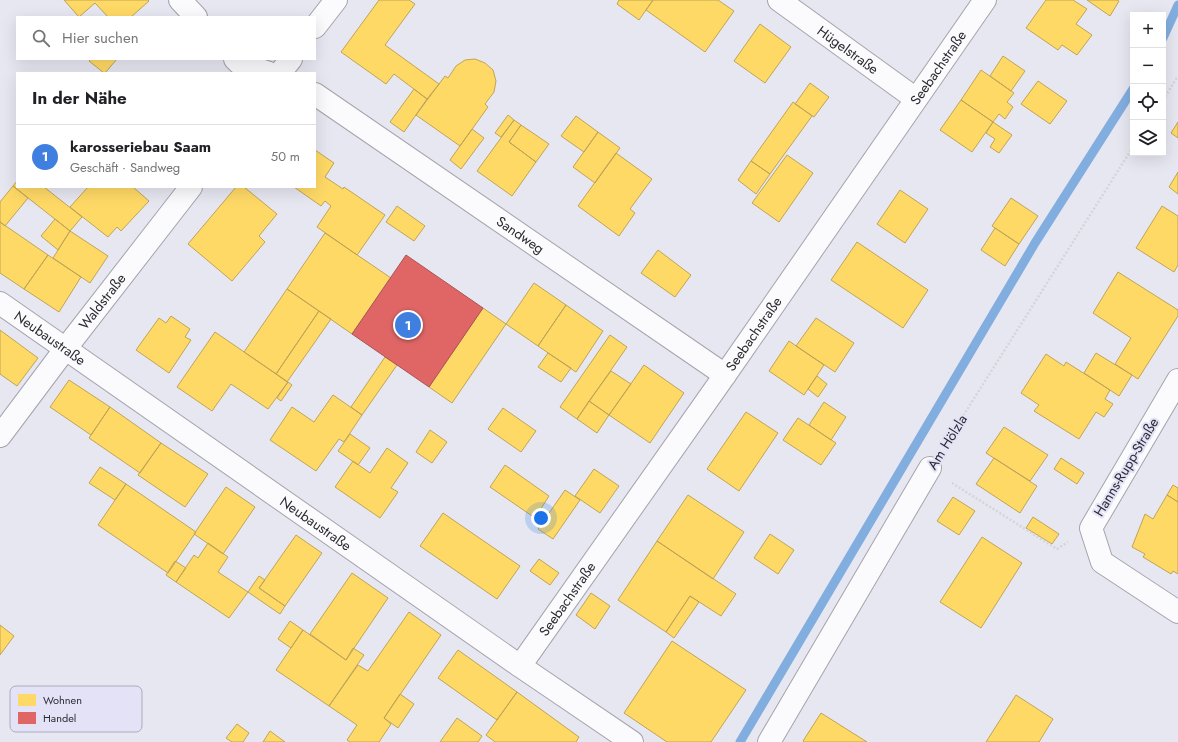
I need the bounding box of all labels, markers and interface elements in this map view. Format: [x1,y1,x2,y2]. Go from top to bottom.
map controls [1130,12,1166,156]
button: + [1130,12,1166,48]
search box [16,16,316,60]
street label: Hügelstraße [813,21,883,79]
street label: Seebachstraße [905,26,971,109]
icon: search [30,27,52,49]
text: Hier suchen [62,27,139,49]
button: − [1130,48,1166,84]
button: locate [1130,84,1166,120]
text: In der Nähe [32,86,127,110]
button: layers [1130,120,1166,156]
text: karosseriebau Saam [70,136,211,158]
text: 1 [42,147,48,166]
text: 50 m [271,147,300,166]
text: Geschäft · Sandweg [70,158,180,177]
street label: Sandweg [492,211,548,258]
street label: Waldstraße [74,269,130,334]
street label: Seebachstraße [721,293,786,375]
street label: Neubaustraße [10,306,90,370]
pin: 1 [395,310,421,340]
street label: Am Hölzla [922,411,972,473]
street label: Hanns-Rupp-Straße [1089,414,1163,520]
street label: Neubaustraße [276,491,356,555]
your location [531,508,551,528]
street label: Seebachstraße [534,558,600,640]
legend [10,686,142,732]
text: Wohnen [43,692,82,708]
text: Handel [43,710,76,726]

